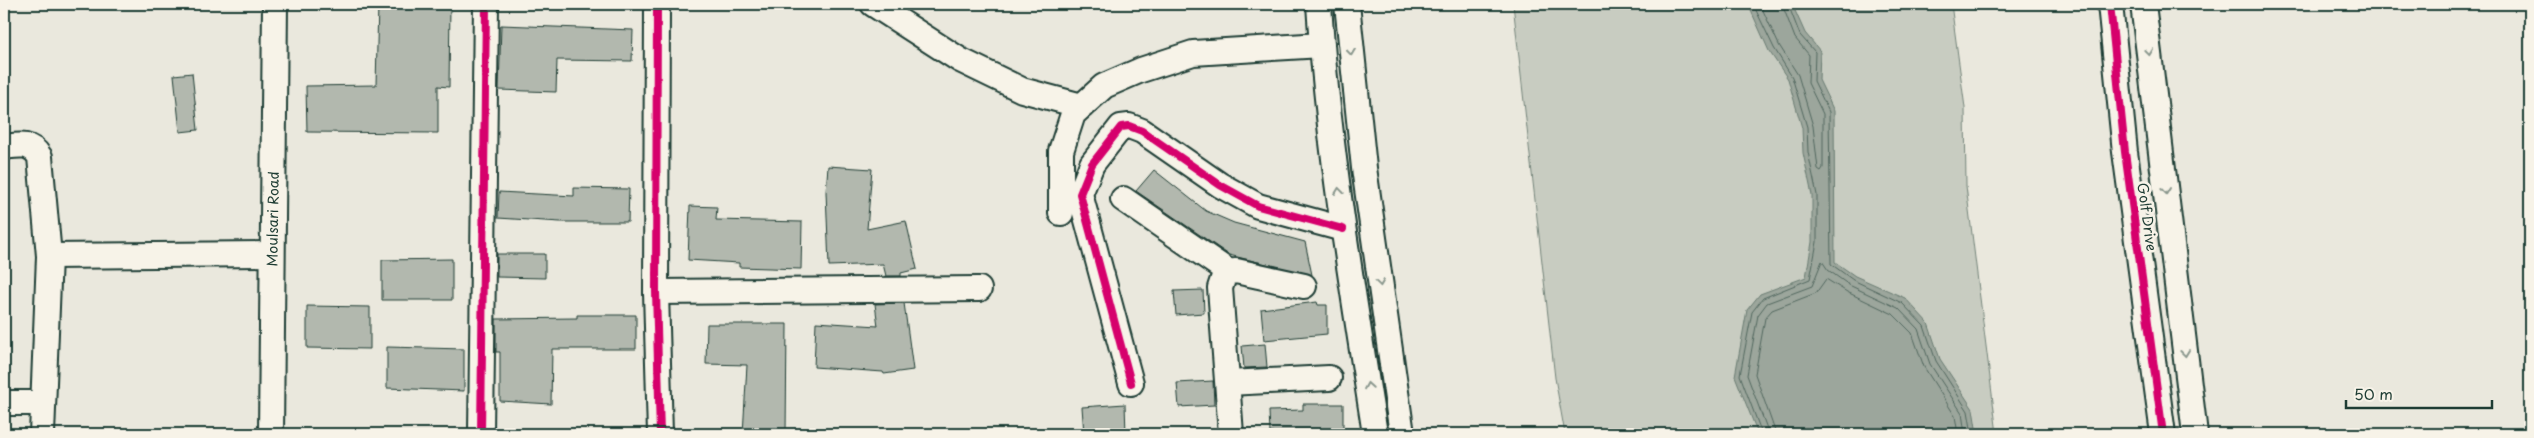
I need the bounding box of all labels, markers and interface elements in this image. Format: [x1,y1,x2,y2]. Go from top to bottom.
one-way arrow [2143,48,2154,56]
one-way arrow [1345,49,1356,57]
street label: Moulsari Road [261,171,284,267]
street label: Golf Drive [2132,181,2163,253]
one-way arrow [1334,186,1345,194]
one-way arrow [2160,188,2171,196]
one-way arrow [1374,279,1384,287]
one-way arrow [2179,349,2190,357]
scale bar [2346,378,2493,410]
one-way arrow [1363,382,1373,390]
text: 50 m [2354,382,2393,405]

